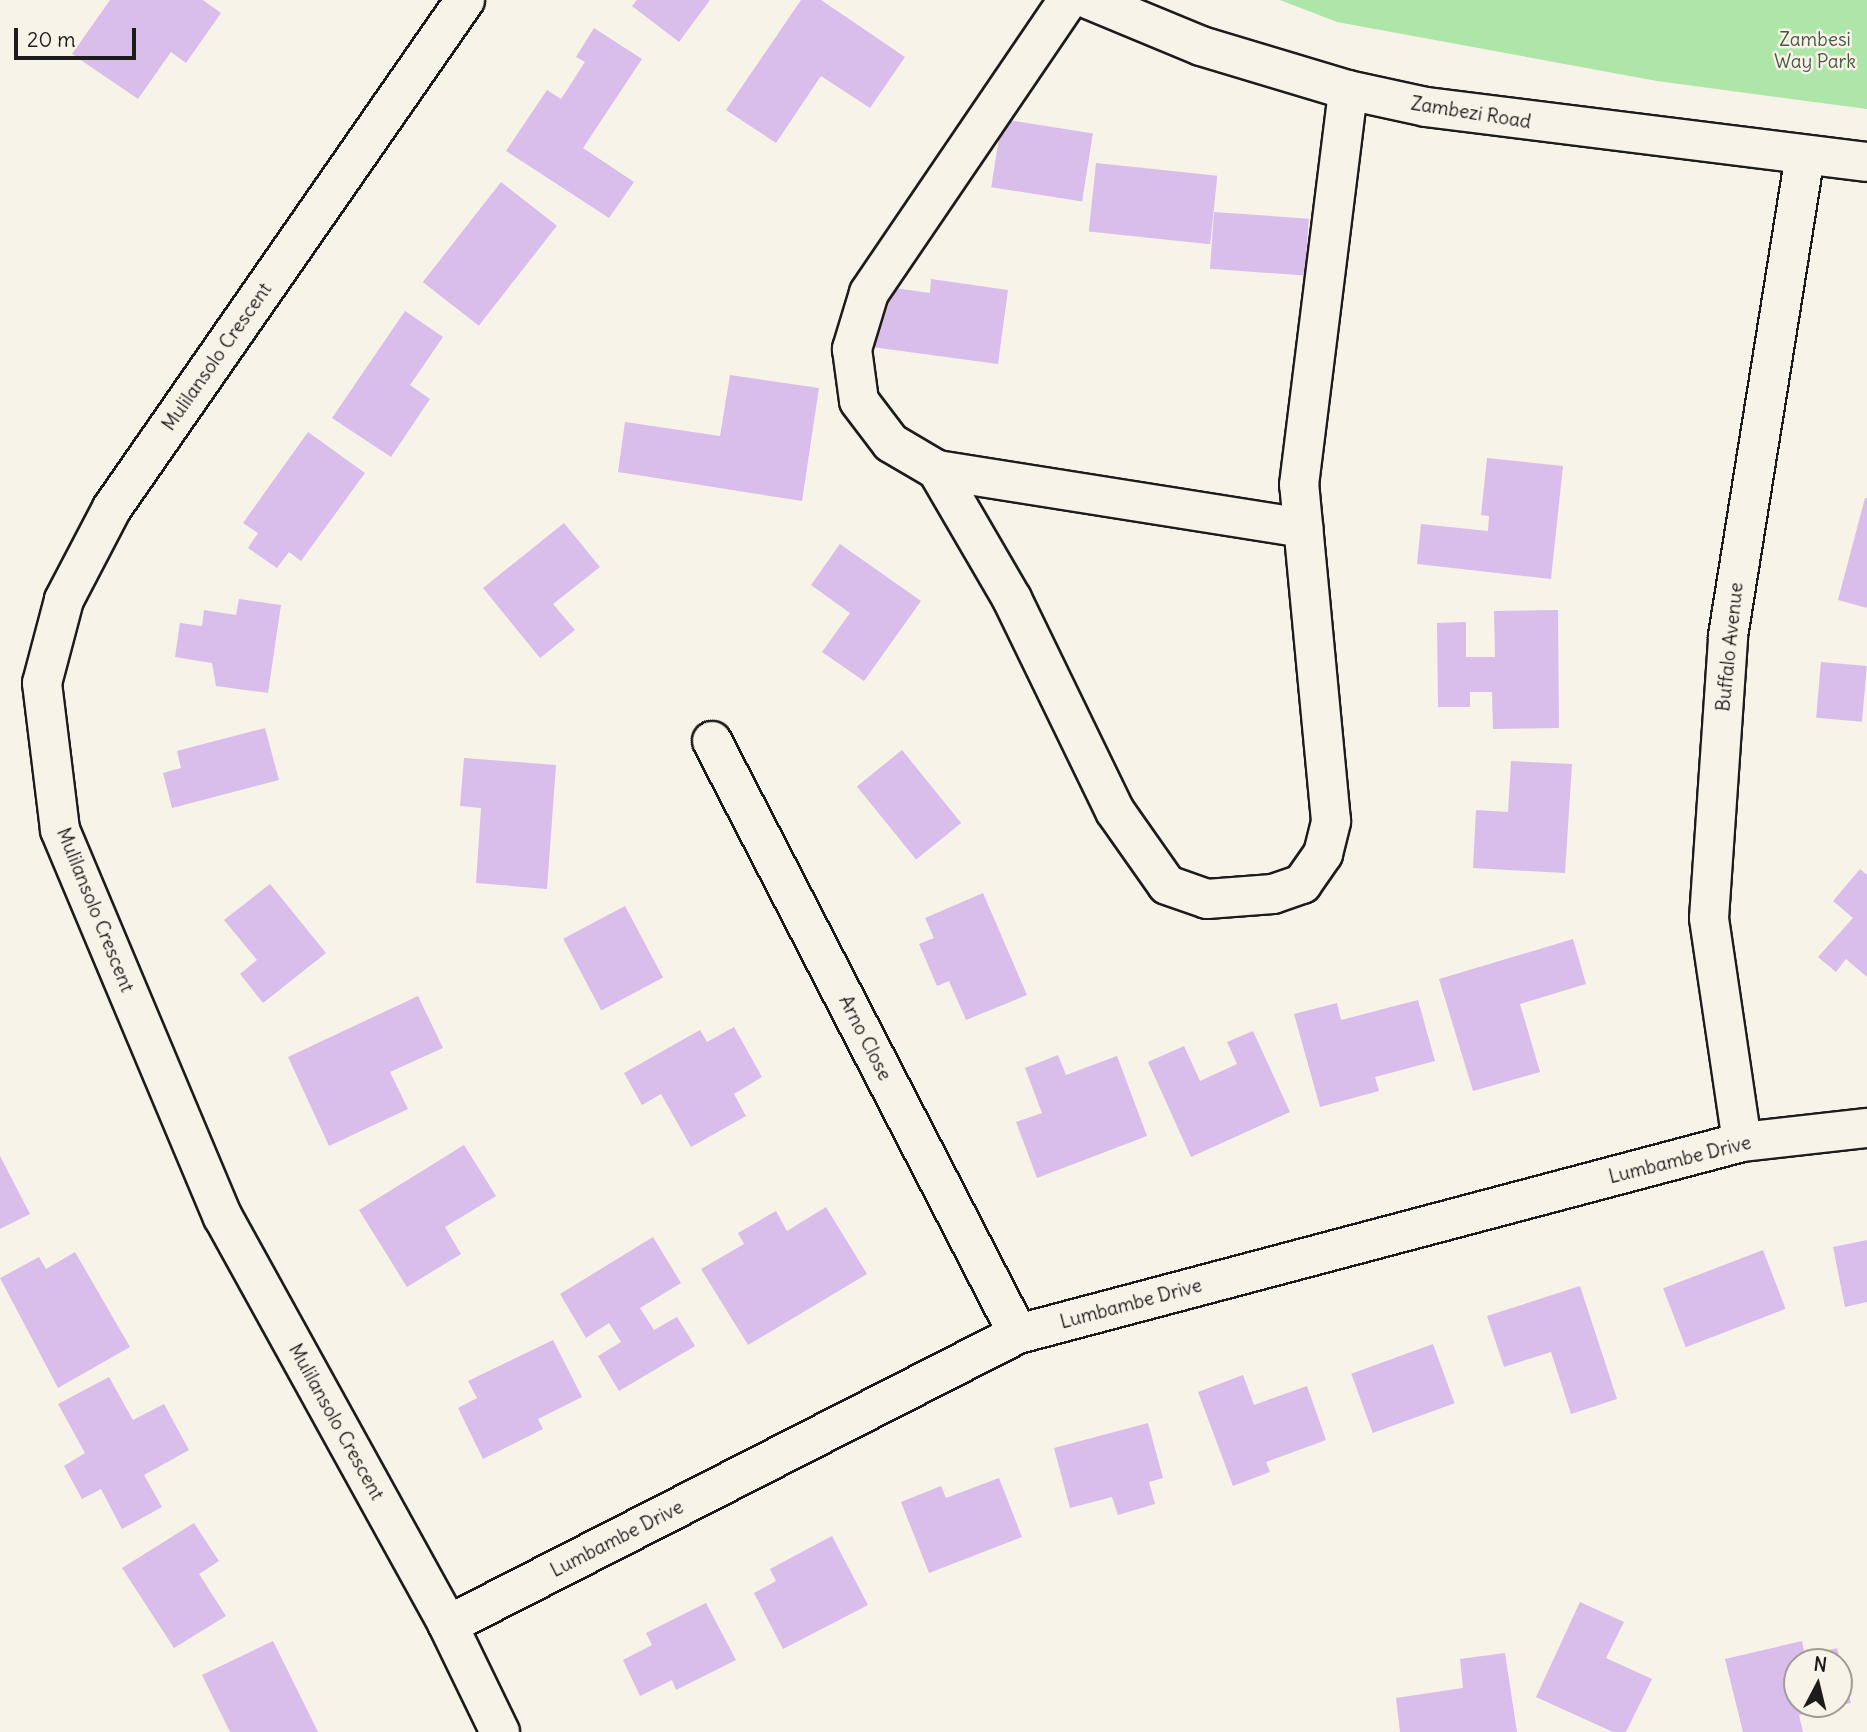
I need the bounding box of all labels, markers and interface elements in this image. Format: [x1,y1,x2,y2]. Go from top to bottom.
scale bar [18,14,140,58]
text: 20 m [27,26,76,53]
park label: Zambesi Way Park [1774,29,1856,73]
street label: Zambezi Road [1409,92,1533,134]
street label: Mulilansolo Crescent [157,279,277,435]
street label: Buffalo Avenue [1712,581,1748,713]
street label: Mulilansolo Crescent [52,825,138,995]
street label: Arno Close [834,992,896,1084]
street label: Lumbambe Drive [1606,1131,1754,1189]
street label: Lumbambe Drive [1058,1274,1204,1334]
street label: Mulilansolo Crescent [284,1340,388,1504]
street label: Lumbambe Drive [547,1496,687,1582]
north arrow [1783,1648,1853,1718]
text: N [1812,1651,1828,1677]

